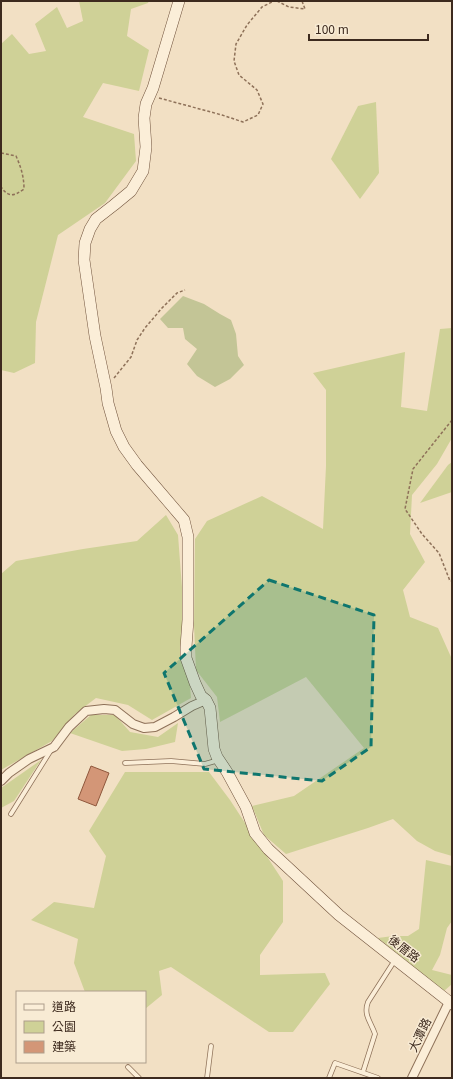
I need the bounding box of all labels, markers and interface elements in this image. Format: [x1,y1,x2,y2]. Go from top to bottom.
scale bar [309,16,428,42]
text: 100 m [315,20,349,37]
street label: 後厝路 [386,930,424,966]
legend [16,991,146,1063]
text: 道路 [52,997,76,1014]
street label: 大潭路 [403,1014,434,1054]
text: 公園 [52,1017,76,1034]
text: 建築 [52,1037,76,1054]

